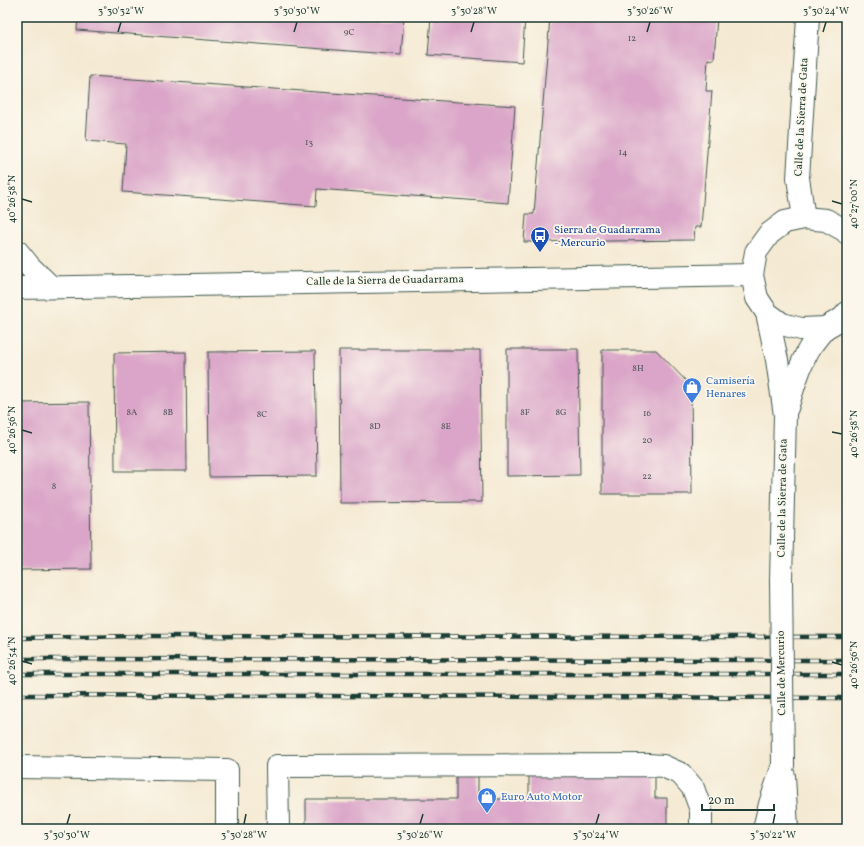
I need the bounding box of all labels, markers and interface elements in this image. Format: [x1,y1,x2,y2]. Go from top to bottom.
text: 3°30'32"W [98,4,144,18]
text: 3°30'30"W [274,4,320,18]
text: 3°30'28"W [451,4,497,18]
text: 3°30'26"W [627,4,673,18]
text: 3°30'24"W [803,4,849,18]
house number: 9C [344,26,354,39]
house number: 12 [628,32,636,45]
street label: Calle de la Sierra de Gata [791,57,813,177]
house number: 13 [305,136,313,149]
house number: 14 [619,146,627,159]
text: 40°26'58"N [5,174,19,223]
text: 40°27'00"N [847,179,861,229]
place label: Sierra de Guadarrama - Mercurio [554,223,661,251]
bus stop icon: Sierra de Guadarrama - Mercurio [529,225,551,253]
street label: Calle de la Sierra de Guadarrama [306,272,464,290]
house number: 8H [632,362,644,375]
place label: Camisería Henares [706,374,756,402]
shop icon: Camisería Henares [681,376,703,404]
text: 40°26'56"N [5,405,19,454]
house number: 8A [127,406,138,419]
house number: 8B [163,406,173,419]
house number: 8F [520,406,530,419]
house number: 8G [555,406,567,419]
house number: 16 [643,407,651,420]
house number: 8C [257,408,267,421]
text: 40°26'58"N [847,409,861,458]
house number: 8D [369,420,381,433]
house number: 8E [441,420,452,433]
house number: 20 [642,434,653,447]
street label: Calle de la Sierra de Gata [774,438,792,558]
house number: 22 [642,470,652,483]
house number: 8 [52,480,57,493]
street label: Calle de Mercurio [774,630,790,716]
text: 40°26'54"N [5,636,19,685]
text: 40°26'56"N [847,640,861,689]
shop icon: Euro Auto Motor [476,786,498,814]
scale bar [702,786,774,812]
place label: Euro Auto Motor [501,790,582,805]
text: 20 m [708,793,735,809]
text: 3°30'30"W [44,828,90,842]
text: 3°30'28"W [221,828,267,842]
text: 3°30'26"W [397,828,443,842]
text: 3°30'24"W [573,828,619,842]
text: 3°30'22"W [750,828,796,842]

